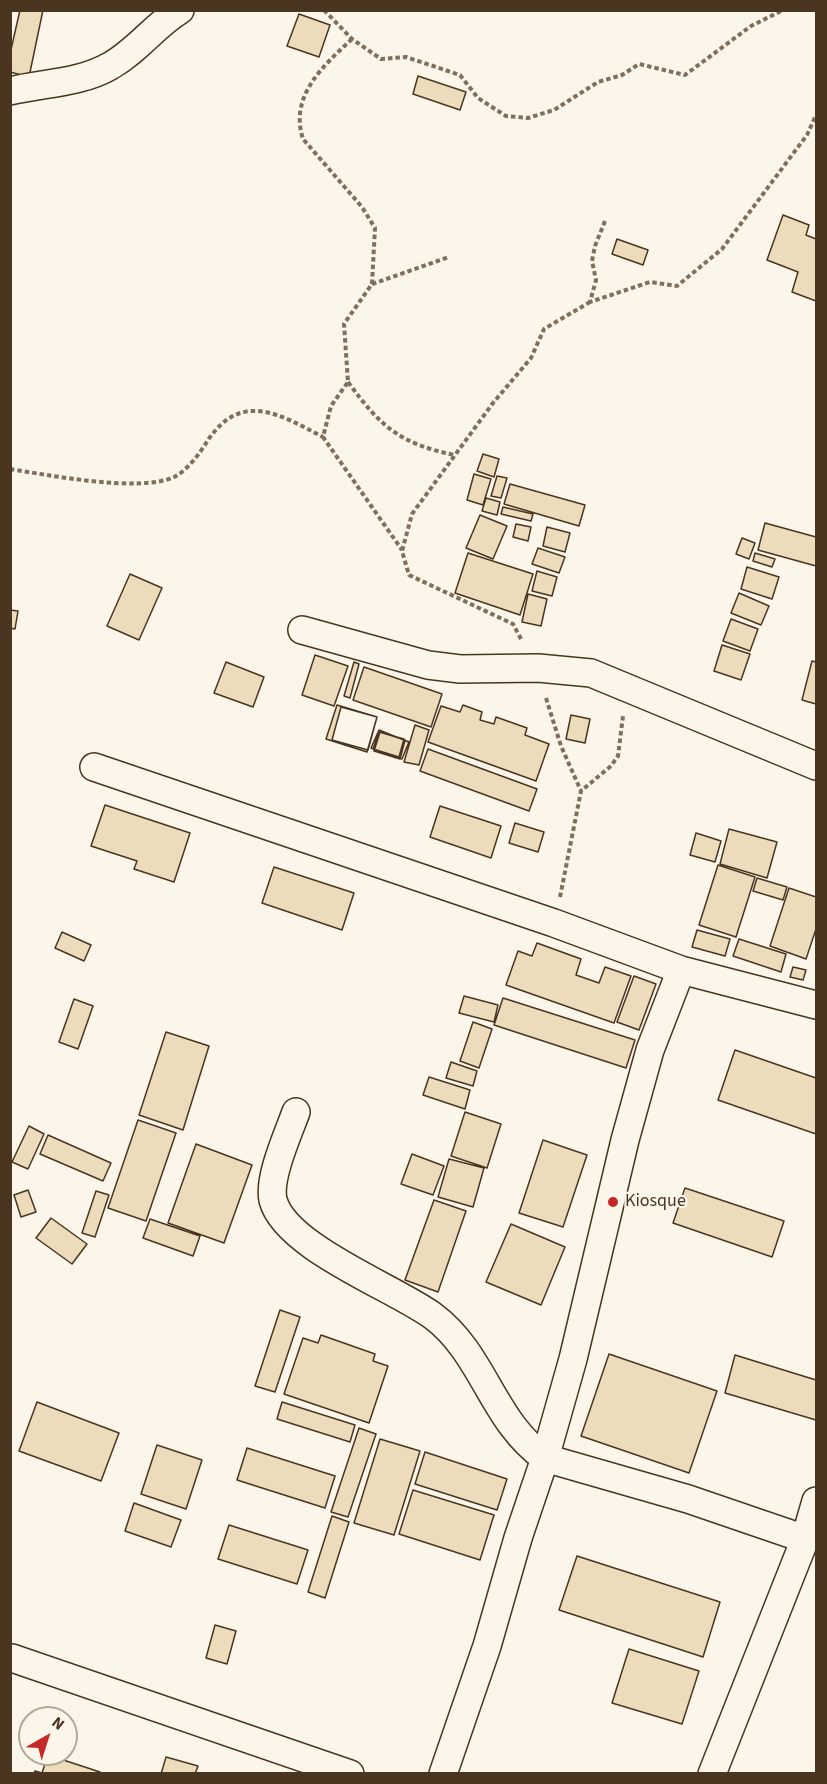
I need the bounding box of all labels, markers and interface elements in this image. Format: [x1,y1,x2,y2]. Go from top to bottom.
place label: Kiosque [625,1191,686,1213]
marker: Kiosque [606,1195,620,1209]
north arrow [18,1706,78,1766]
text: N [47,1712,69,1735]

